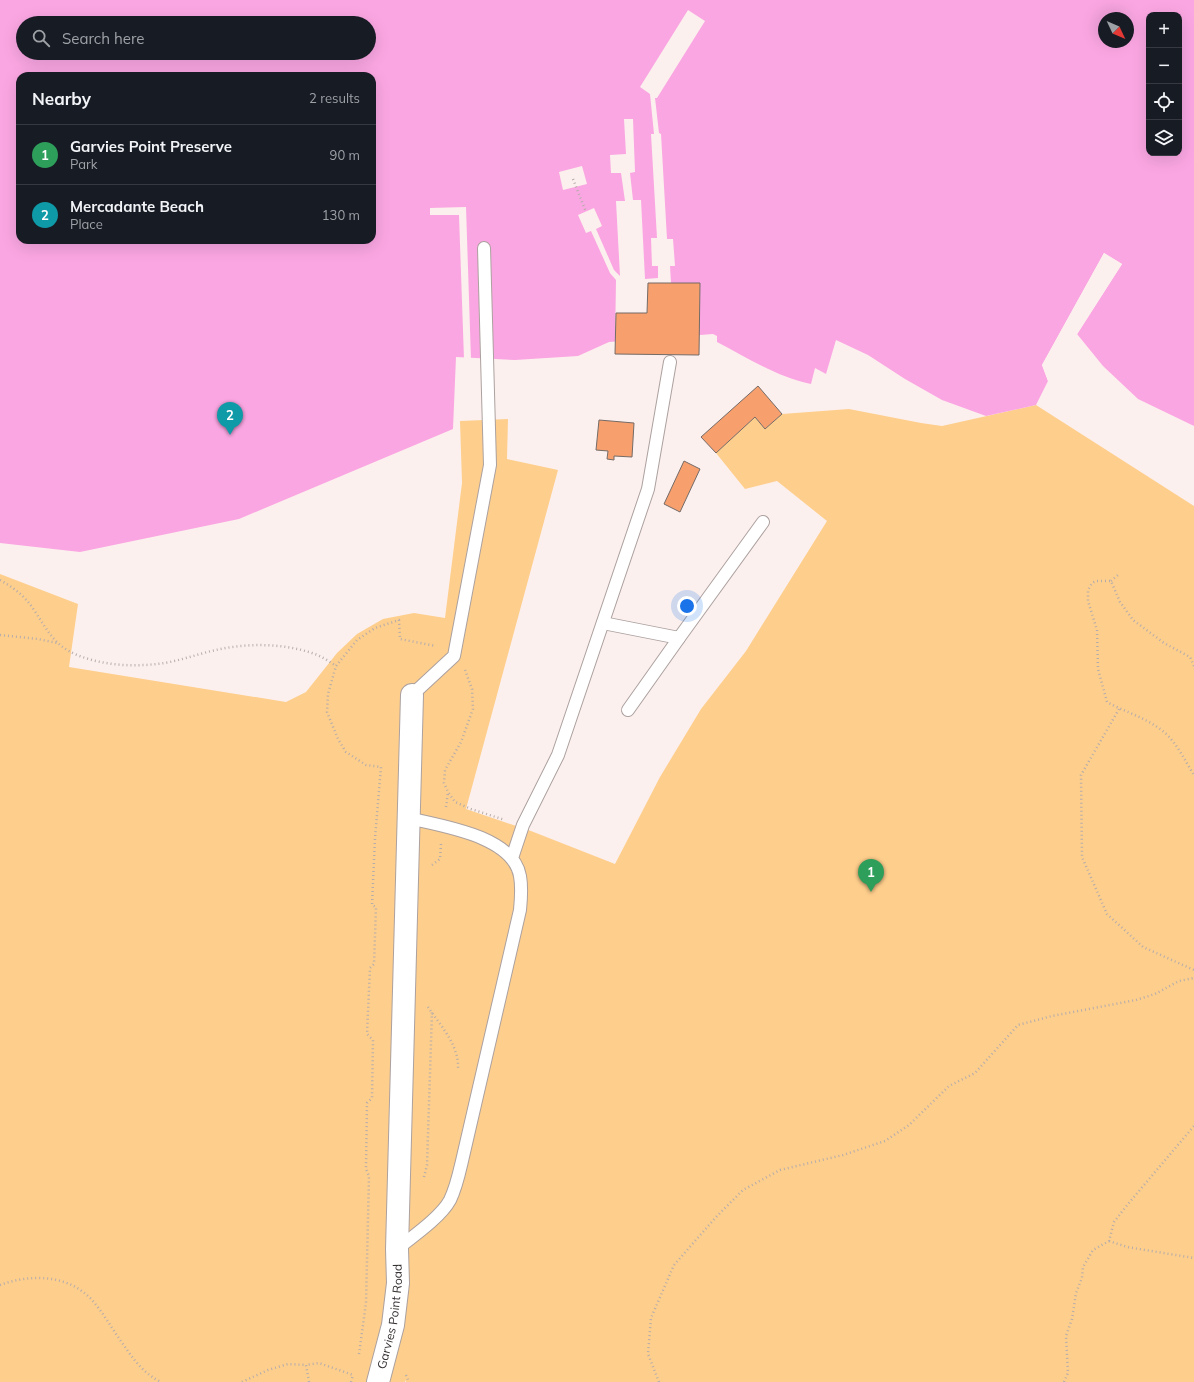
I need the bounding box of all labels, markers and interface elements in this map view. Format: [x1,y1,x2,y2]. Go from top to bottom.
north arrow [1098,12,1134,48]
map controls [1146,12,1182,156]
button: + [1146,12,1182,48]
search box [16,16,376,60]
icon: search [30,27,52,49]
text: Search here [62,29,144,48]
button: − [1146,48,1182,84]
button: locate [1146,84,1182,120]
text: Nearby [32,88,91,109]
text: 2 results [309,90,360,106]
button: layers [1146,120,1182,156]
text: Garvies Point Preserve [70,137,232,156]
text: 1 [41,147,49,163]
text: 90 m [330,147,360,163]
text: Park [70,156,97,172]
text: Mercadante Beach [70,197,204,216]
text: 2 [41,207,49,223]
text: 130 m [322,207,360,223]
text: Place [70,216,103,232]
pin: 2 [217,402,243,435]
your location [677,596,697,616]
pin: 1 [858,859,884,892]
street label: Garvies Point Road [374,1264,405,1371]

